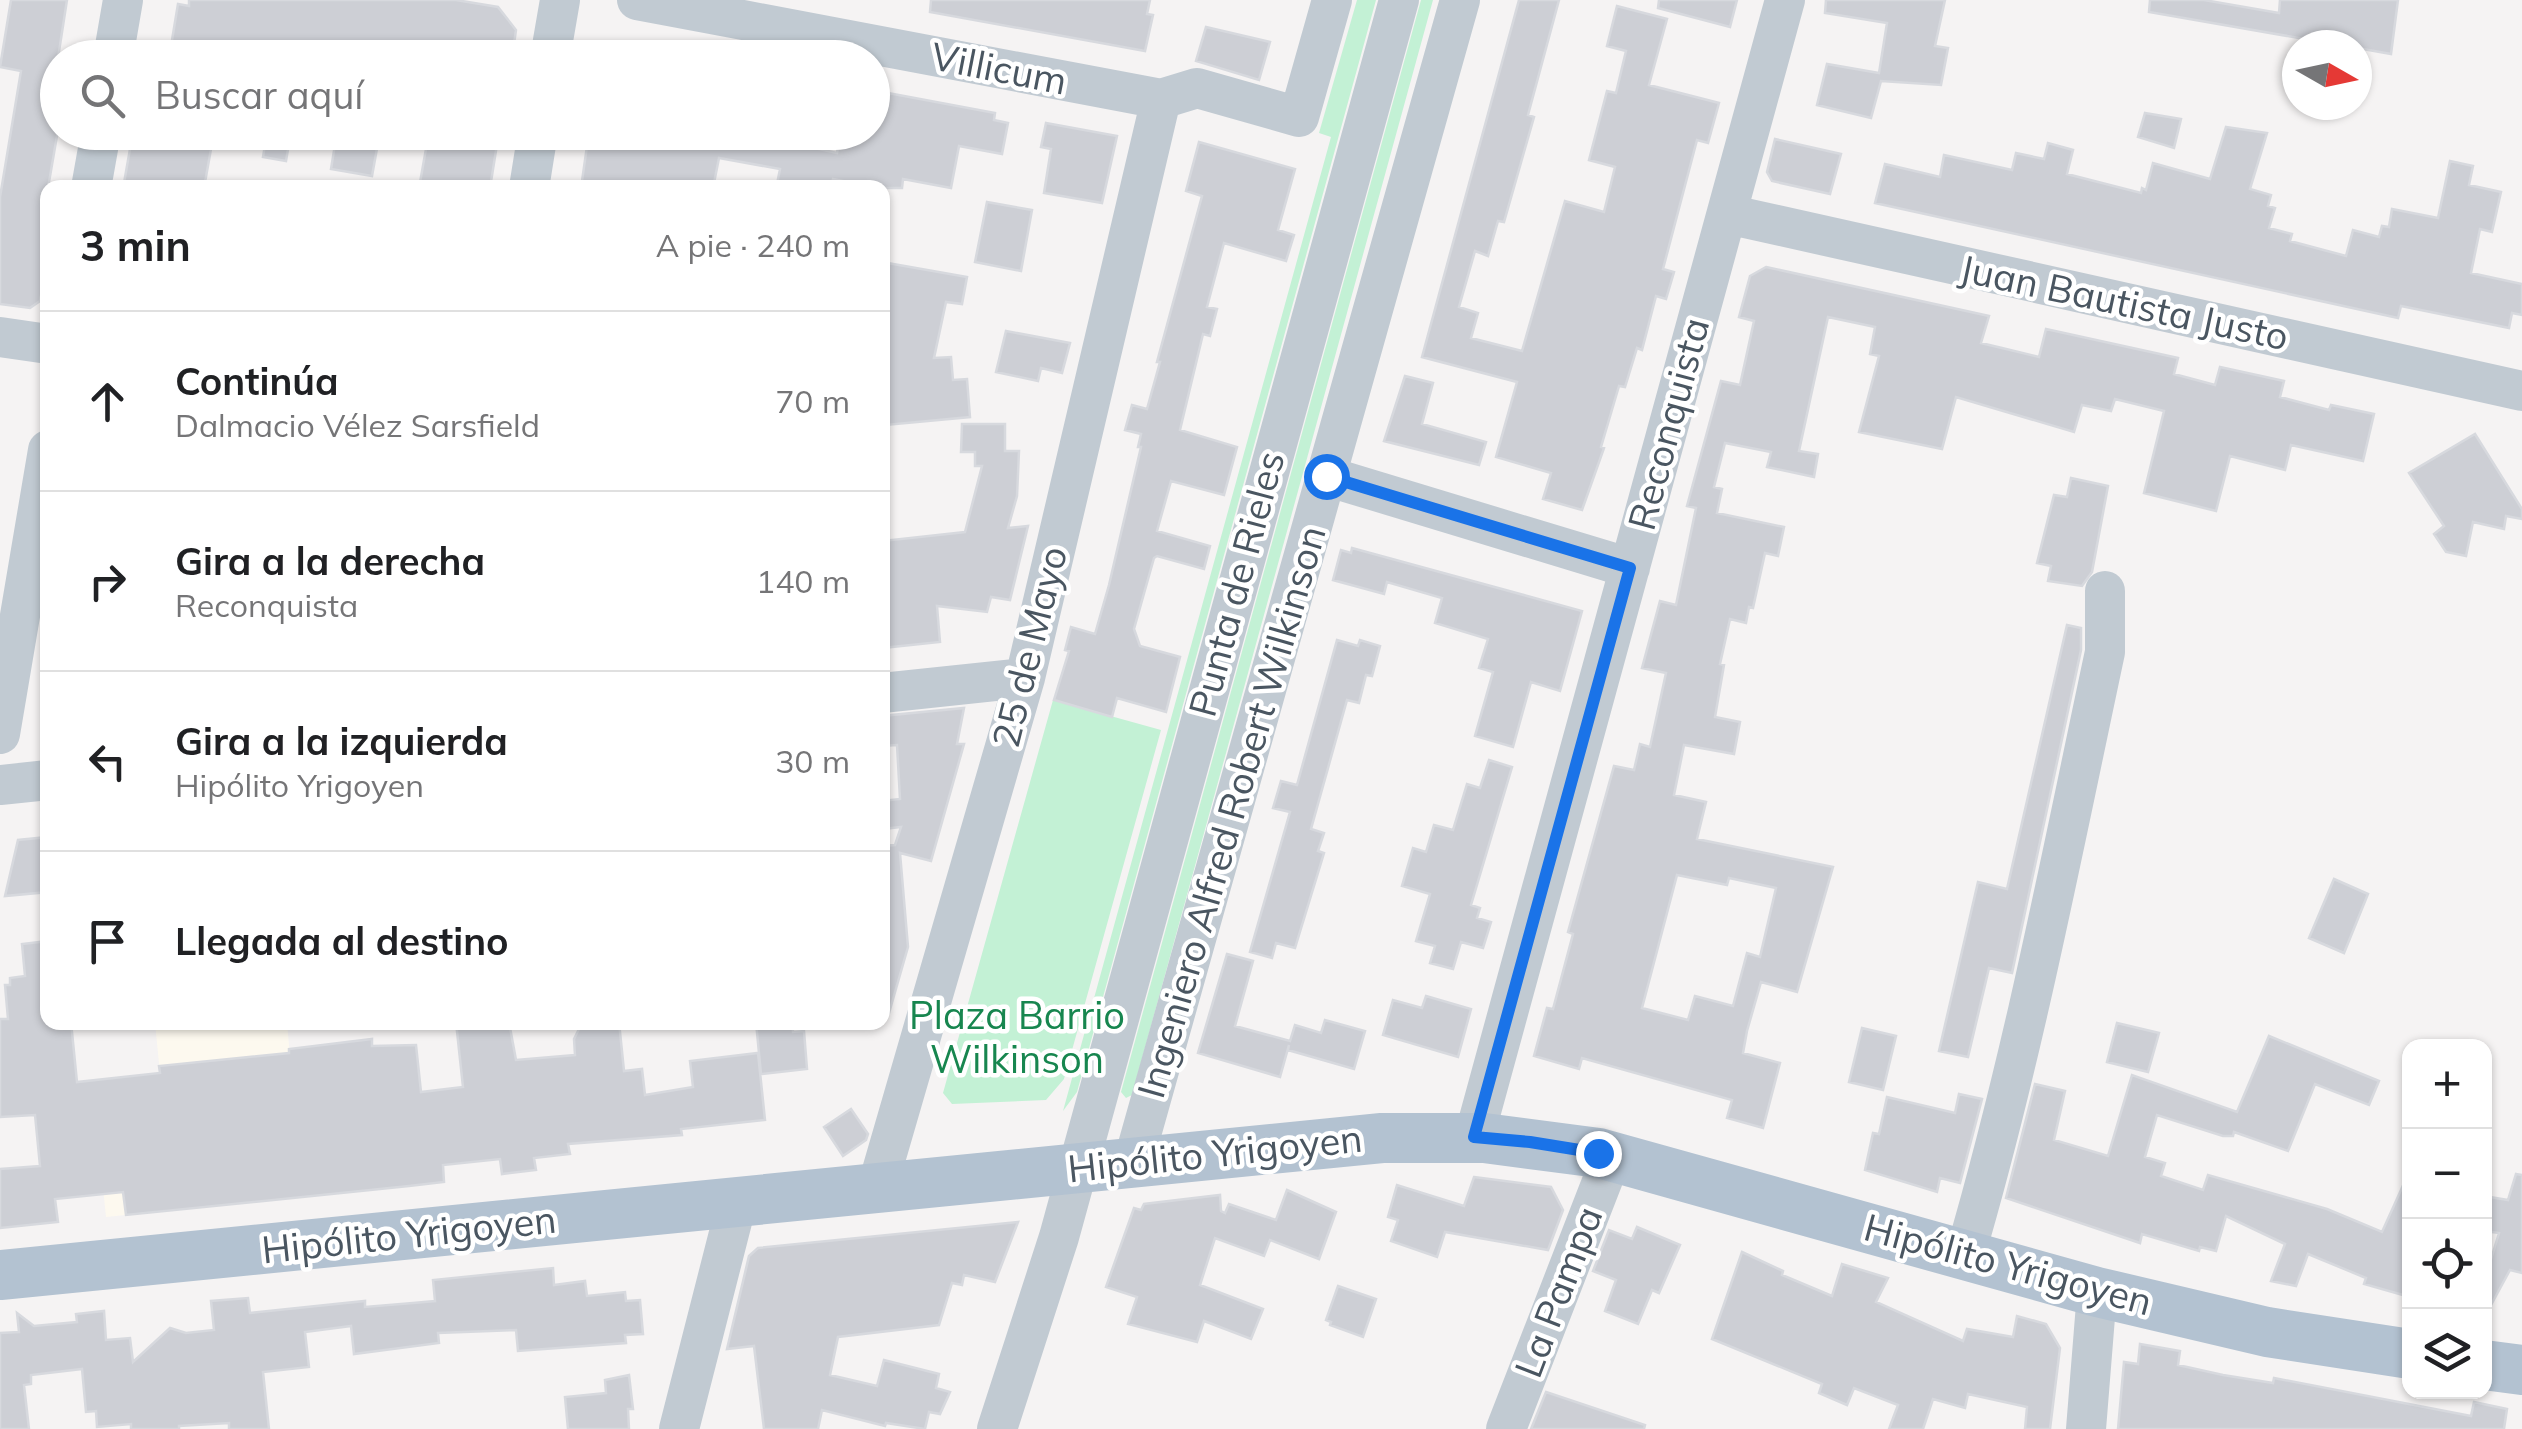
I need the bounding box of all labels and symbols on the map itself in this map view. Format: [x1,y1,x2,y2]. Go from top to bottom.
north arrow [2282,30,2372,120]
street label: Villicum [927,31,1071,105]
street label: Juan Bautista Justo [1955,244,2293,360]
street label: Reconquista [1617,313,1719,535]
street label: Punta de Rieles [1178,446,1295,722]
route start [1304,454,1350,500]
street label: Ingeniero Alfred Robert Wilkinson [1126,520,1336,1103]
street label: 25 de Mayo [981,541,1077,752]
park label: Plaza Barrio Wilkinson [909,991,1125,1083]
street label: Hipólito Yrigoyen [1065,1114,1364,1192]
route end [1576,1131,1622,1177]
street label: Hipólito Yrigoyen [259,1195,558,1273]
street label: La Pampa [1504,1199,1613,1384]
street label: Hipólito Yrigoyen [1859,1203,2157,1325]

